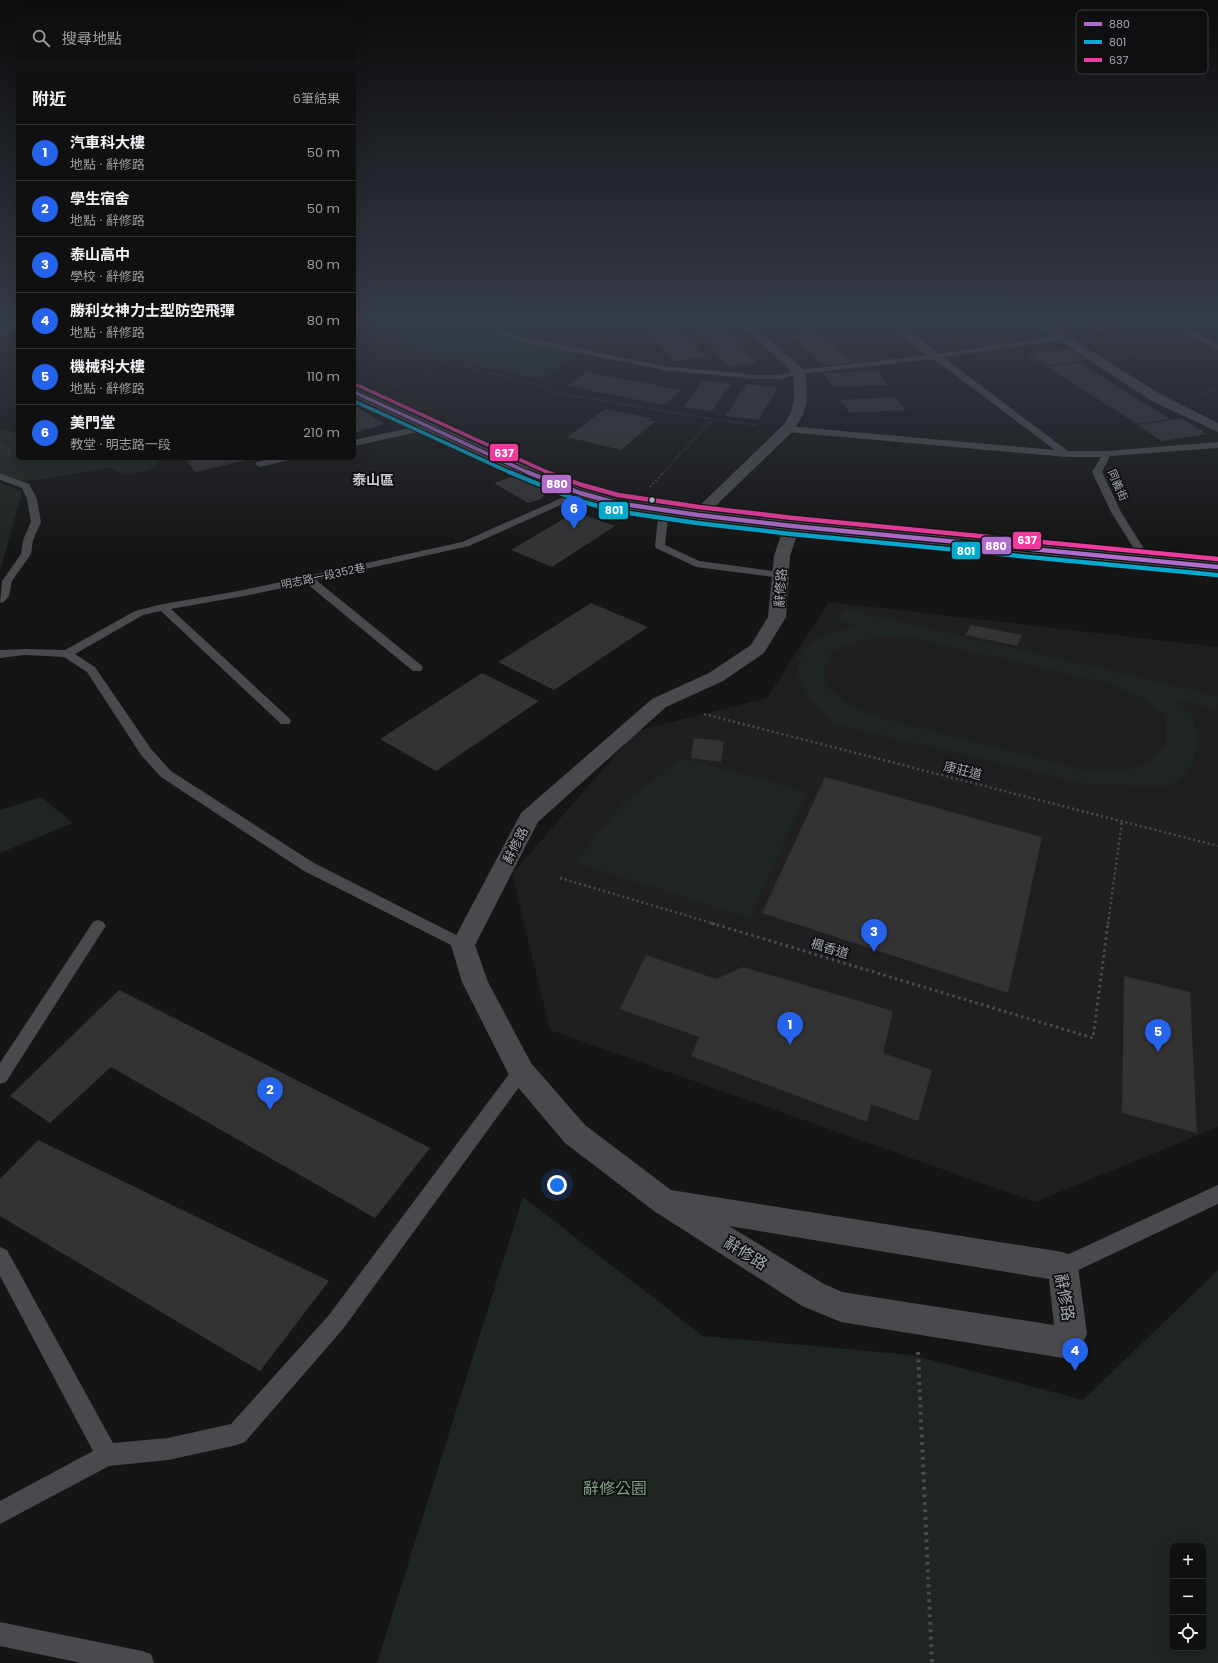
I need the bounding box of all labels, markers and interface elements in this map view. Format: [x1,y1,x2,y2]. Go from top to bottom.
legend [1076,10,1208,74]
search box [16,16,356,60]
text: 880 [1109,16,1130,32]
icon: search [30,27,52,49]
text: 搜尋地點 [62,28,122,49]
text: 801 [1109,34,1126,50]
text: 637 [1109,52,1128,68]
text: 附近 [32,87,66,111]
text: 6筆結果 [293,89,340,108]
text: 汽車科大樓 [70,132,145,153]
text: 1 [43,143,47,162]
text: 50 m [307,143,340,162]
text: 地點 · 辭修路 [70,155,145,174]
text: 學生宿舍 [70,188,130,209]
text: 2 [41,199,49,218]
text: 50 m [307,199,340,218]
text: 地點 · 辭修路 [70,211,145,230]
text: 泰山高中 [70,244,130,265]
text: 3 [41,255,49,274]
text: 80 m [307,255,340,274]
text: 學校 · 辭修路 [70,267,145,286]
text: 勝利女神力士型防空飛彈 [70,300,235,321]
text: 4 [41,311,49,330]
text: 80 m [307,311,340,330]
text: 地點 · 辭修路 [70,323,145,342]
text: 機械科大樓 [70,356,145,377]
text: 5 [41,367,49,386]
text: 110 m [307,367,340,386]
text: 地點 · 辭修路 [70,379,145,398]
text: 美門堂 [70,412,115,433]
text: 6 [41,423,49,442]
text: 210 m [303,423,340,442]
text: 教堂 · 明志路一段 [70,435,171,454]
line badge: 637 [489,443,519,462]
text: 637 [494,445,514,461]
street label: 同義街 [1104,467,1132,503]
district label: 泰山區 [352,470,394,490]
line badge: 880 [541,474,572,494]
text: 880 [546,476,568,492]
unlabelled marker [647,495,657,505]
pin: 6 [561,496,587,529]
line badge: 801 [598,501,629,520]
text: 801 [605,502,623,518]
line badge: 637 [1012,531,1042,550]
text: 637 [1017,532,1037,548]
line badge: 880 [981,536,1012,555]
text: 880 [985,538,1007,554]
line badge: 801 [951,541,981,560]
text: 801 [957,543,975,559]
street label: 明志路一段352巷 [279,559,367,593]
street label: 辭修路 [770,568,791,608]
street label: 康莊道 [942,757,984,784]
street label: 辭修路 [498,824,533,867]
pin: 3 [861,919,887,952]
street label: 楓香道 [808,934,851,963]
pin: 1 [777,1012,803,1045]
pin: 5 [1145,1019,1171,1052]
pin: 2 [257,1077,283,1110]
your location [547,1175,567,1195]
street label: 辭修路 [719,1231,772,1276]
street label: 辭修路 [1049,1271,1080,1323]
pin: 4 [1062,1338,1088,1371]
park label: 辭修公園 [583,1477,647,1500]
map controls [1170,1543,1206,1651]
button: + [1170,1543,1206,1579]
button: − [1170,1579,1206,1615]
button: locate [1170,1615,1206,1651]

